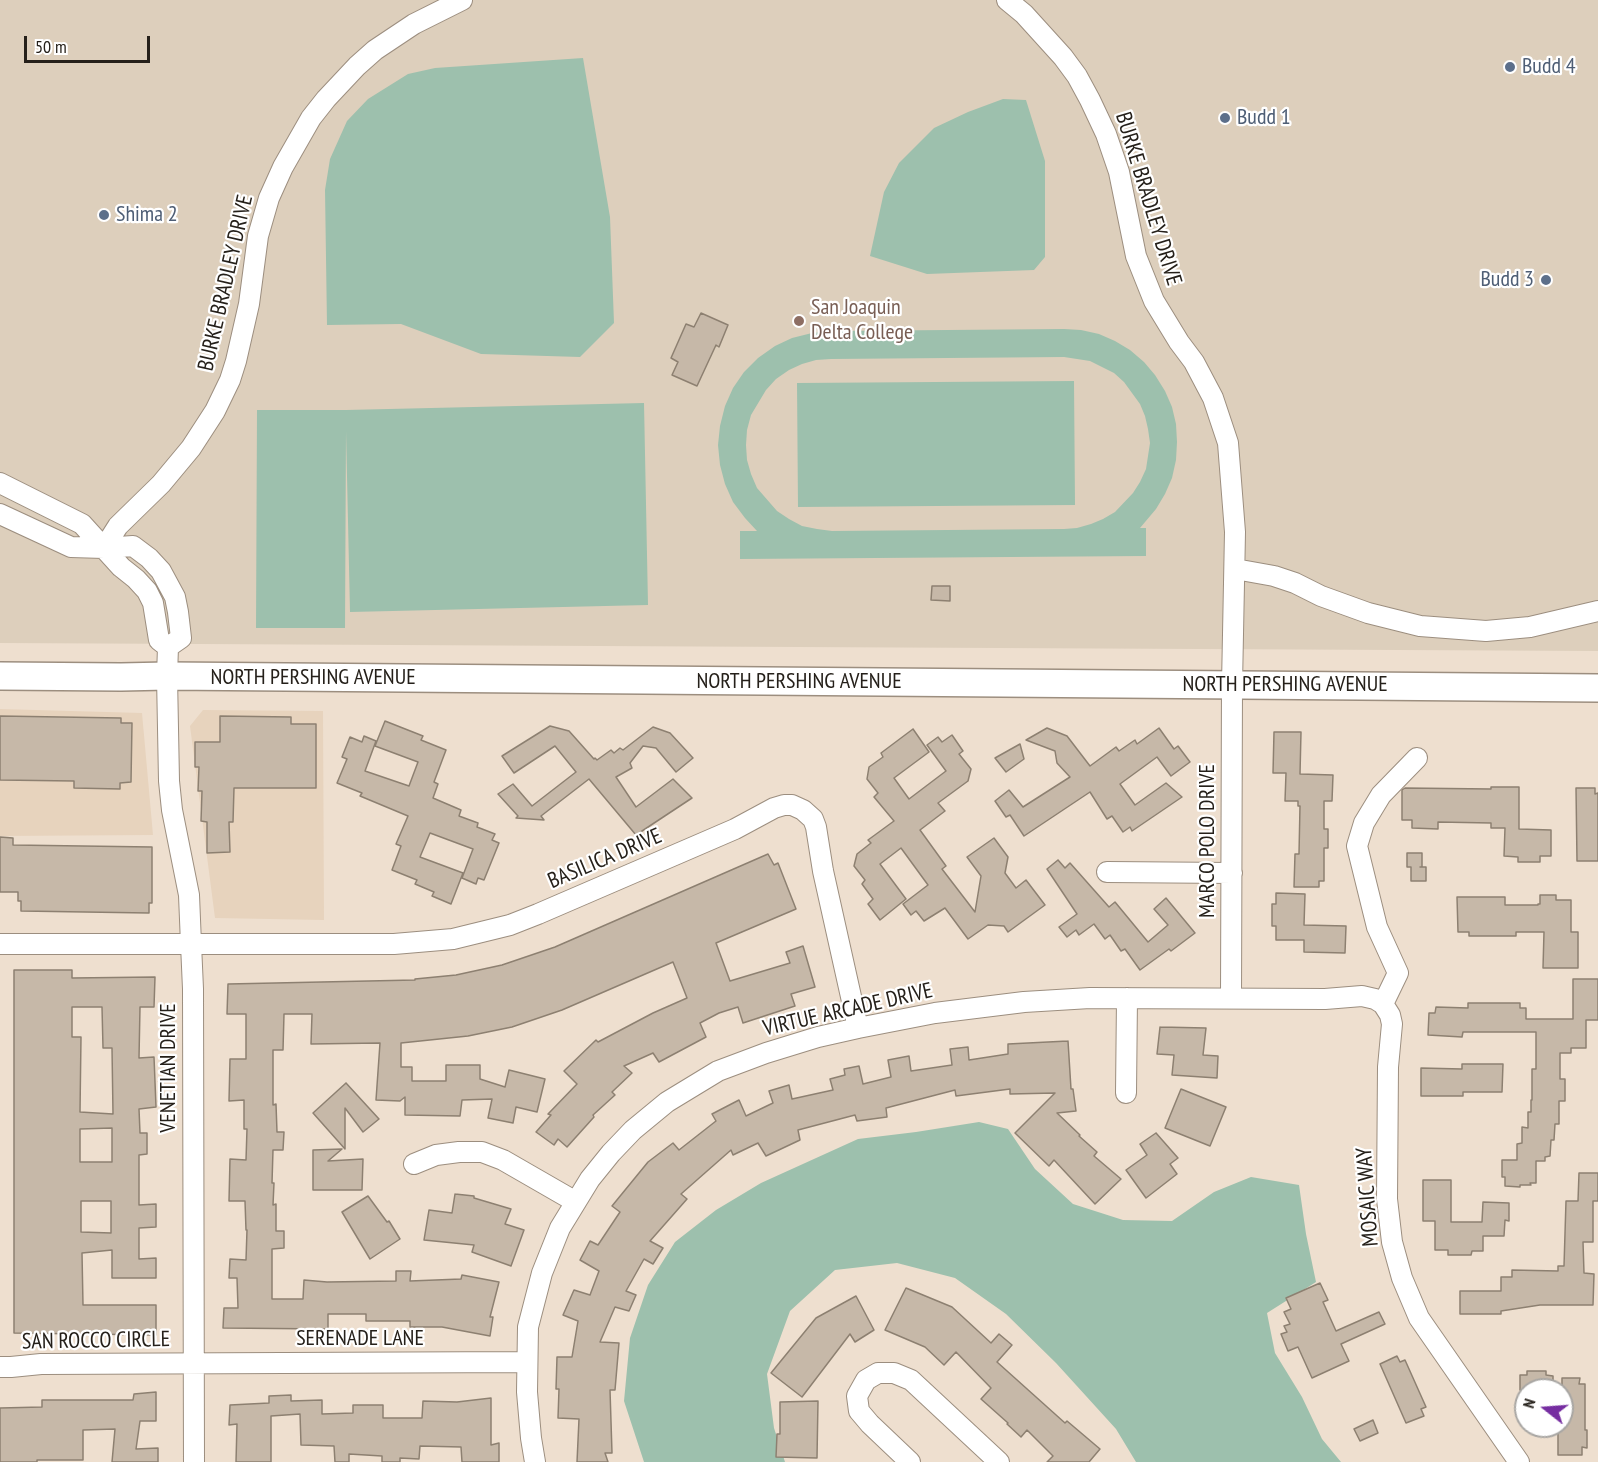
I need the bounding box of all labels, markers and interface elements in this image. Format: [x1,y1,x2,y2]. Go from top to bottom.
scale bar [27,24,153,62]
text: 50 m [35,35,67,58]
place label: Budd 4 [1522,54,1576,80]
marker: Budd 4 [1503,60,1517,74]
place label: Budd 1 [1237,105,1291,131]
street label: BURKE BRADLEY DRIVE [1109,109,1187,289]
marker: Budd 1 [1218,111,1232,125]
street label: BURKE BRADLEY DRIVE [193,192,259,374]
place label: Shima 2 [116,202,178,228]
marker: Shima 2 [97,208,111,222]
place label: Budd 3 [1480,267,1534,293]
marker: Budd 3 [1539,273,1553,287]
place label: San Joaquin Delta College [811,295,913,346]
marker: San Joaquin Delta College [792,314,806,328]
street label: NORTH PERSHING AVENUE [210,665,416,691]
street label: NORTH PERSHING AVENUE [696,669,902,695]
street label: NORTH PERSHING AVENUE [1182,672,1388,698]
street label: MARCO POLO DRIVE [1195,764,1221,918]
street label: BASILICA DRIVE [544,823,666,895]
street label: VIRTUE ARCADE DRIVE [761,978,935,1042]
street label: VENETIAN DRIVE [156,1003,182,1133]
street label: MOSAIC WAY [1351,1147,1385,1247]
street label: SERENADE LANE [296,1326,424,1352]
street label: SAN ROCCO CIRCLE [22,1327,170,1355]
north arrow [1514,1378,1574,1438]
text: N [1518,1396,1540,1410]

